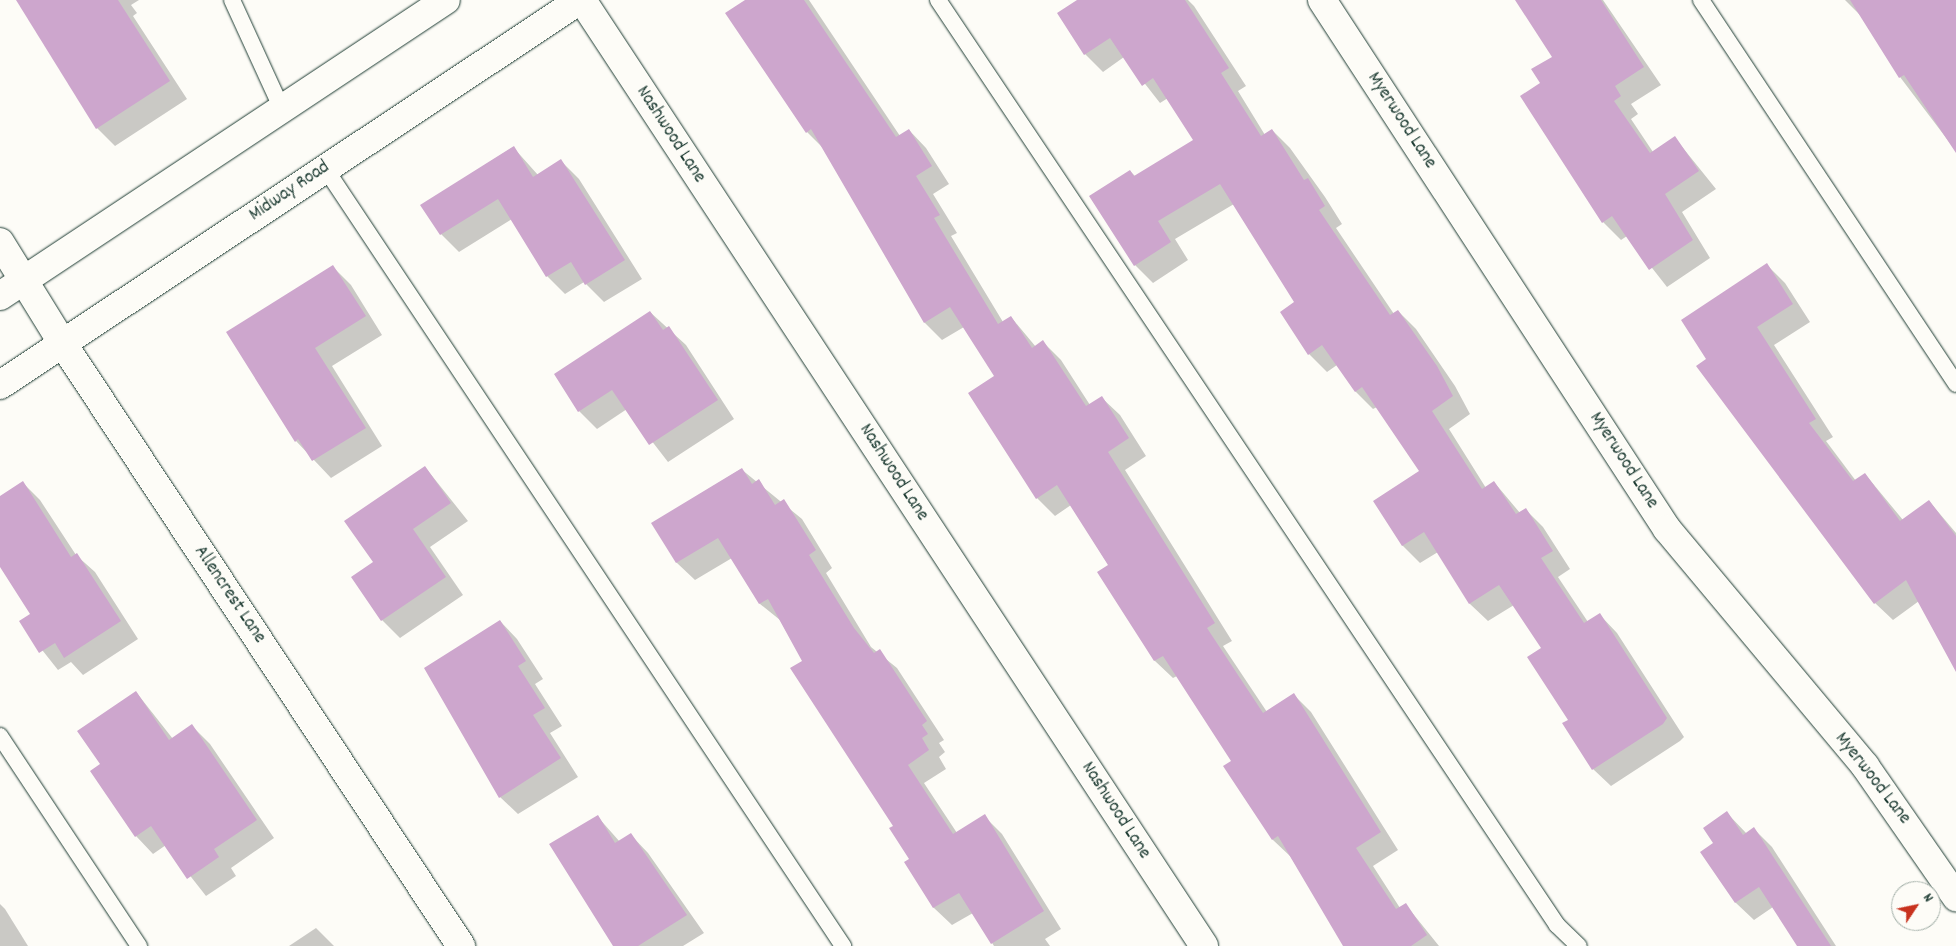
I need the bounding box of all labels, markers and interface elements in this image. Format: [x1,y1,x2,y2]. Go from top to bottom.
street label: Myerwood Lane [1361,68,1441,174]
street label: Nashwood Lane [630,82,710,188]
street label: Midway Road [245,157,335,227]
street label: Myerwood Lane [1583,408,1663,514]
street label: Nashwood Lane [853,420,933,526]
street label: Allencrest Lane [188,542,270,648]
street label: Myerwood Lane [1829,728,1915,830]
street label: Nashwood Lane [1075,758,1155,864]
north arrow [1891,881,1941,931]
text: N [1917,890,1938,907]

